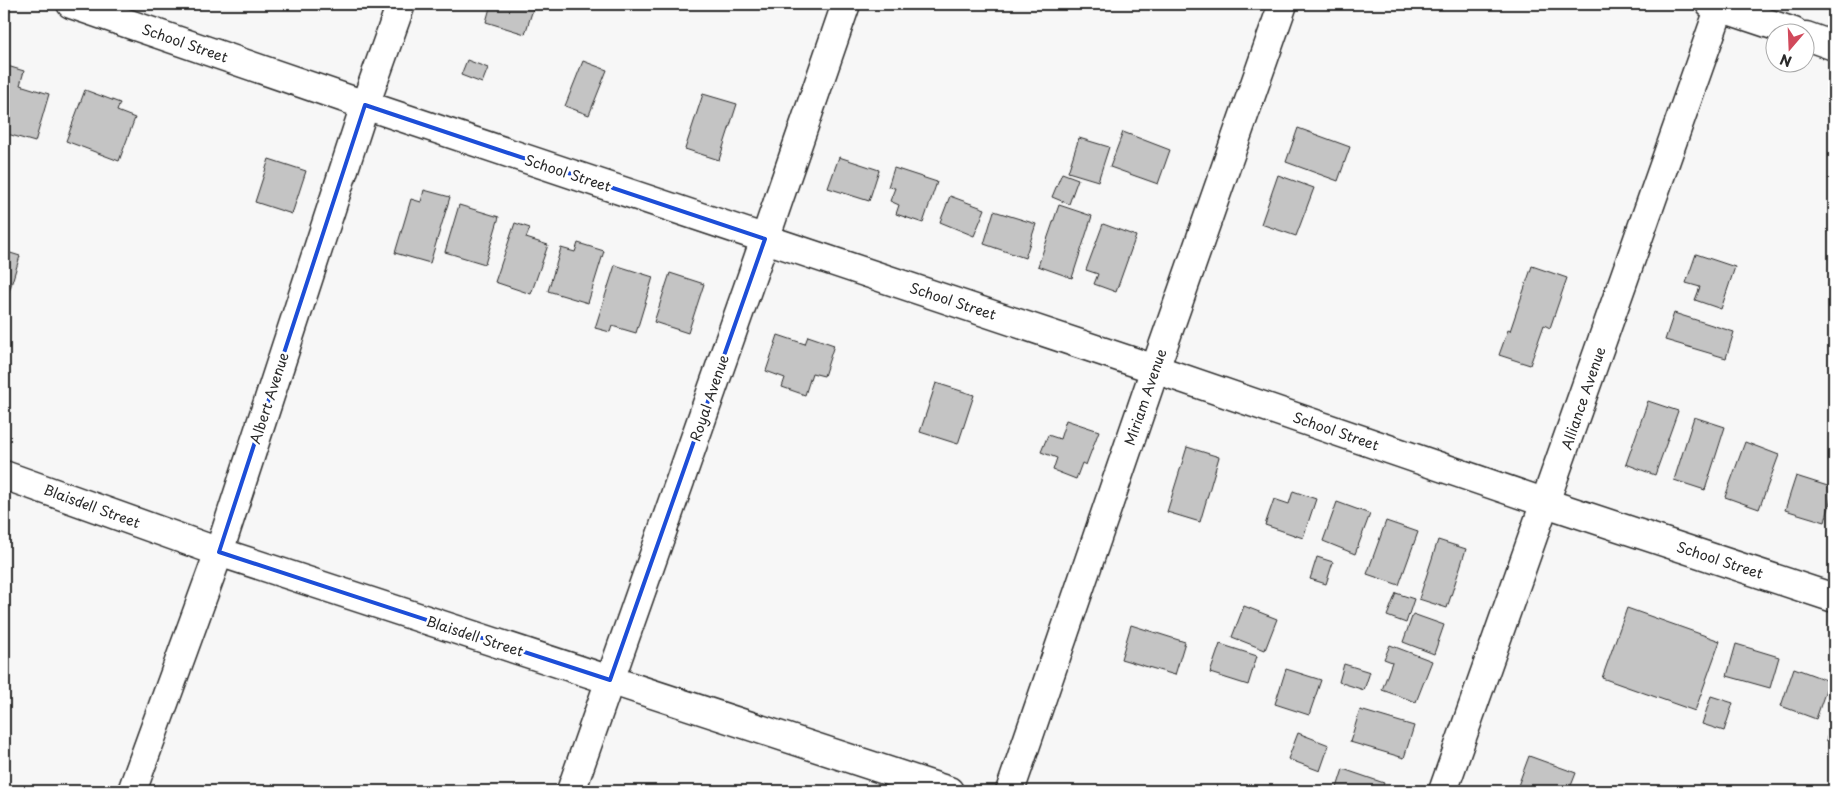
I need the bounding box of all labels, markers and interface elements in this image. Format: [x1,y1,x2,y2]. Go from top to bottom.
street label: School Street [139,18,231,68]
north arrow [1766,22,1816,72]
text: N [1777,49,1794,72]
street label: School Street [522,149,614,197]
street label: School Street [907,277,999,325]
street label: Alliance Avenue [1556,343,1611,452]
street label: Miriam Avenue [1119,346,1171,448]
street label: Albert Avenue [244,349,294,447]
street label: Royal Avenue [684,351,734,444]
street label: School Street [1290,406,1382,456]
street label: Blaisdell Street [41,479,143,533]
street label: School Street [1674,536,1766,584]
street label: Blaisdell Street [424,610,527,662]

